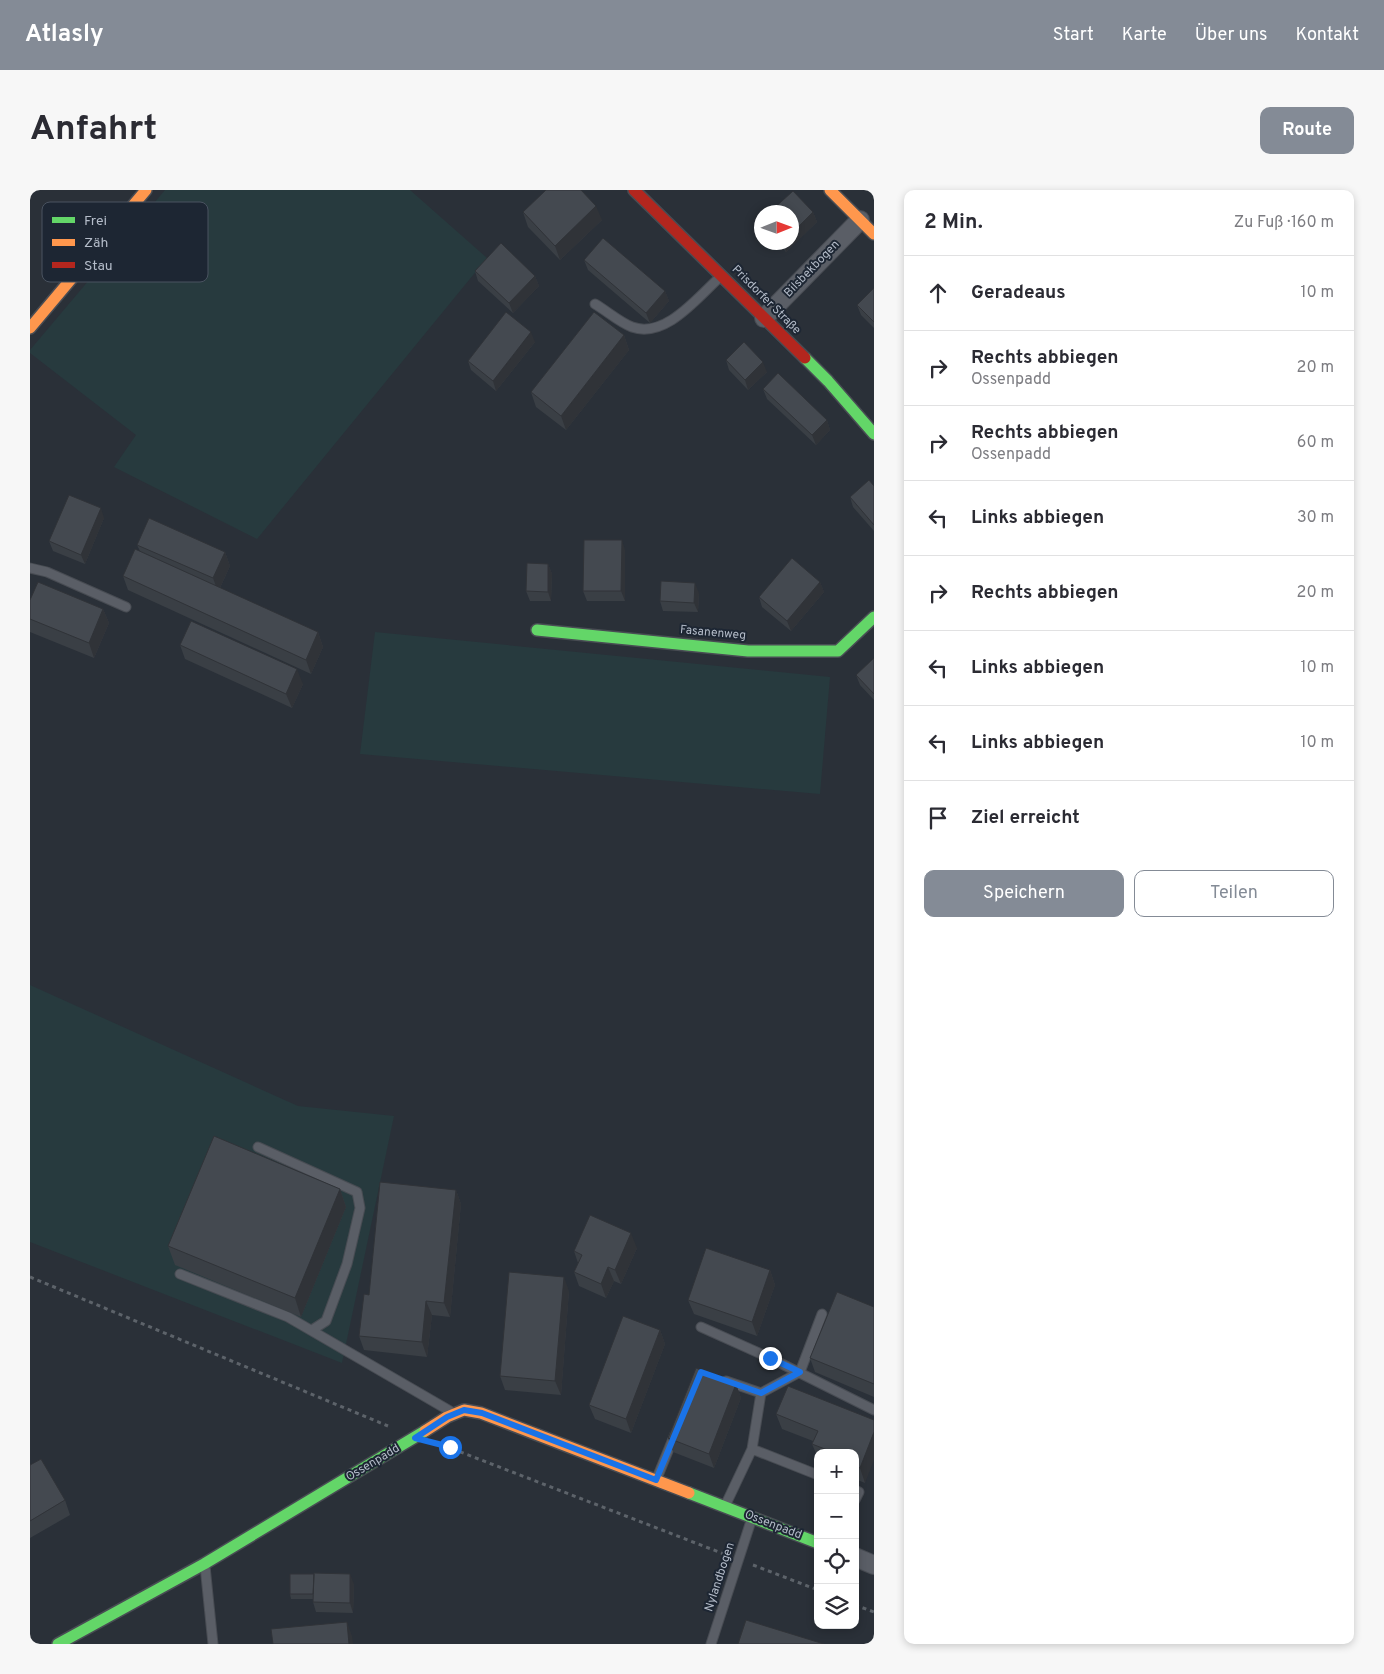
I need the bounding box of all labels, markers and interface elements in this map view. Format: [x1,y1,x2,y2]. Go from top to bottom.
text: Atlasly [25,20,104,50]
text: Start [1053,24,1094,47]
text: Karte [1122,24,1167,47]
text: Über uns [1195,24,1267,47]
text: Kontakt [1295,24,1359,47]
button: Route [1260,107,1354,154]
text: Anfahrt [30,108,157,152]
legend [42,202,208,282]
north arrow [754,205,799,250]
text: 2 Min. [924,209,983,236]
text: Frei [84,213,107,230]
text: Zu Fuß · 160 m [1234,213,1334,233]
text: Zäh [84,235,108,252]
street label: Bilsbekbogen [781,237,843,301]
text: Stau [84,258,113,275]
street label: Prisdorfer Straße [728,262,804,338]
icon: ahead [924,279,952,307]
text: Geradeaus [971,281,1066,305]
text: 10 m [1300,283,1334,303]
text: Rechts abbiegen [971,346,1119,370]
icon: right [924,354,952,382]
text: 20 m [1297,358,1334,378]
text: Ossenpadd [971,370,1051,390]
text: Rechts abbiegen [971,421,1119,445]
icon: right [924,429,952,457]
text: 60 m [1297,433,1334,453]
text: Ossenpadd [971,445,1051,465]
icon: left [924,504,952,532]
text: Links abbiegen [971,506,1104,530]
text: 30 m [1297,508,1334,528]
icon: right [924,579,952,607]
text: Rechts abbiegen [971,581,1119,605]
text: 20 m [1297,583,1334,603]
street label: Fasanenweg [679,622,747,644]
icon: left [924,654,952,682]
text: Links abbiegen [971,656,1104,680]
text: 10 m [1300,658,1334,678]
icon: left [924,729,952,757]
text: Links abbiegen [971,731,1104,755]
text: 10 m [1300,733,1334,753]
icon: arrive [924,804,952,832]
text: Ziel erreicht [971,806,1080,830]
button: Speichern [924,870,1124,917]
button: Teilen [1134,870,1334,917]
route end [759,1347,782,1370]
route start [439,1436,462,1459]
street label: Ossenpadd [343,1441,403,1485]
map controls [814,1449,859,1629]
button: + [814,1449,859,1494]
button: − [814,1494,859,1539]
street label: Ossenpadd [742,1507,804,1543]
button: locate [814,1539,859,1584]
street label: Nylandbogen [701,1540,739,1614]
button: layers [814,1584,859,1629]

